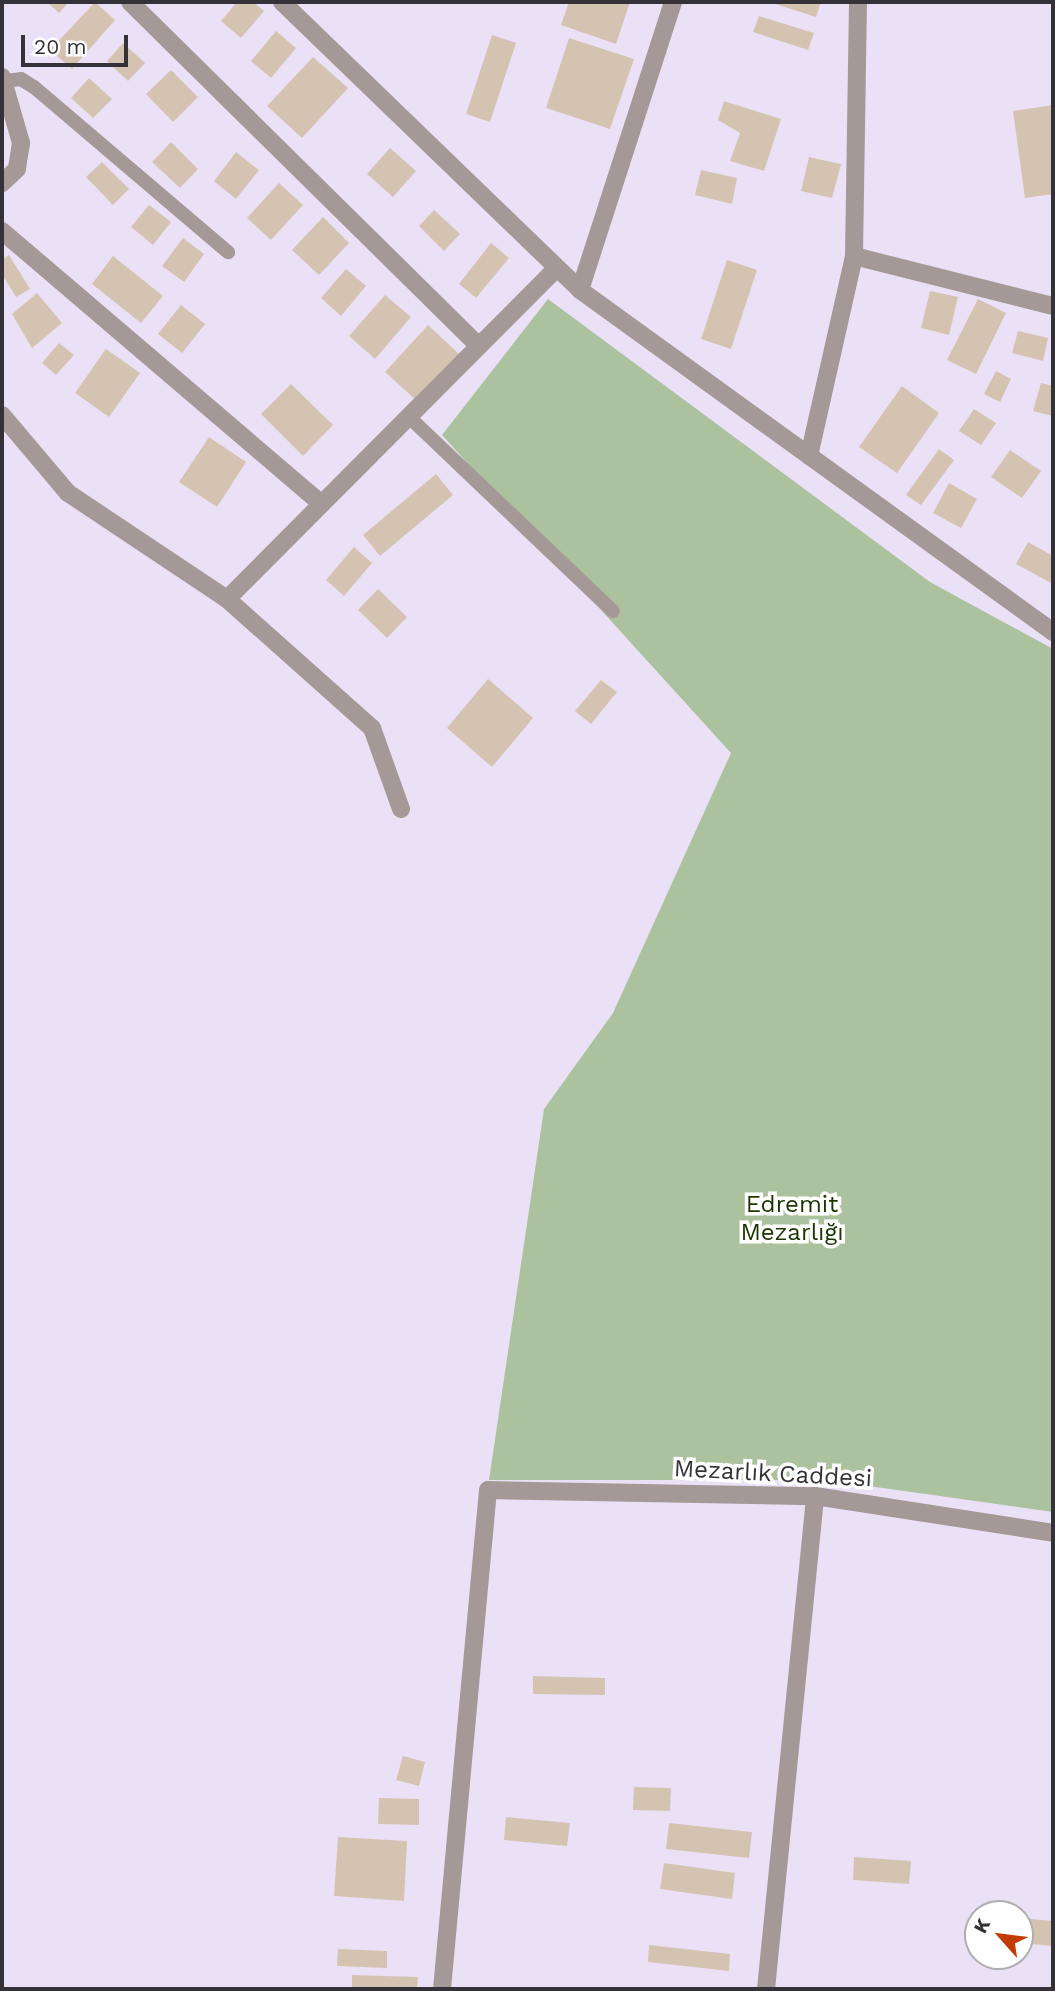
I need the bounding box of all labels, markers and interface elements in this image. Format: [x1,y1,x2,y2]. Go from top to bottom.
scale bar [24,21,131,65]
text: 20 m [34,34,86,59]
park label: Edremit Mezarlığı [740,1191,844,1247]
street label: Mezarlık Caddesi [673,1454,873,1494]
north arrow [964,1900,1034,1970]
text: K [969,1915,995,1937]

